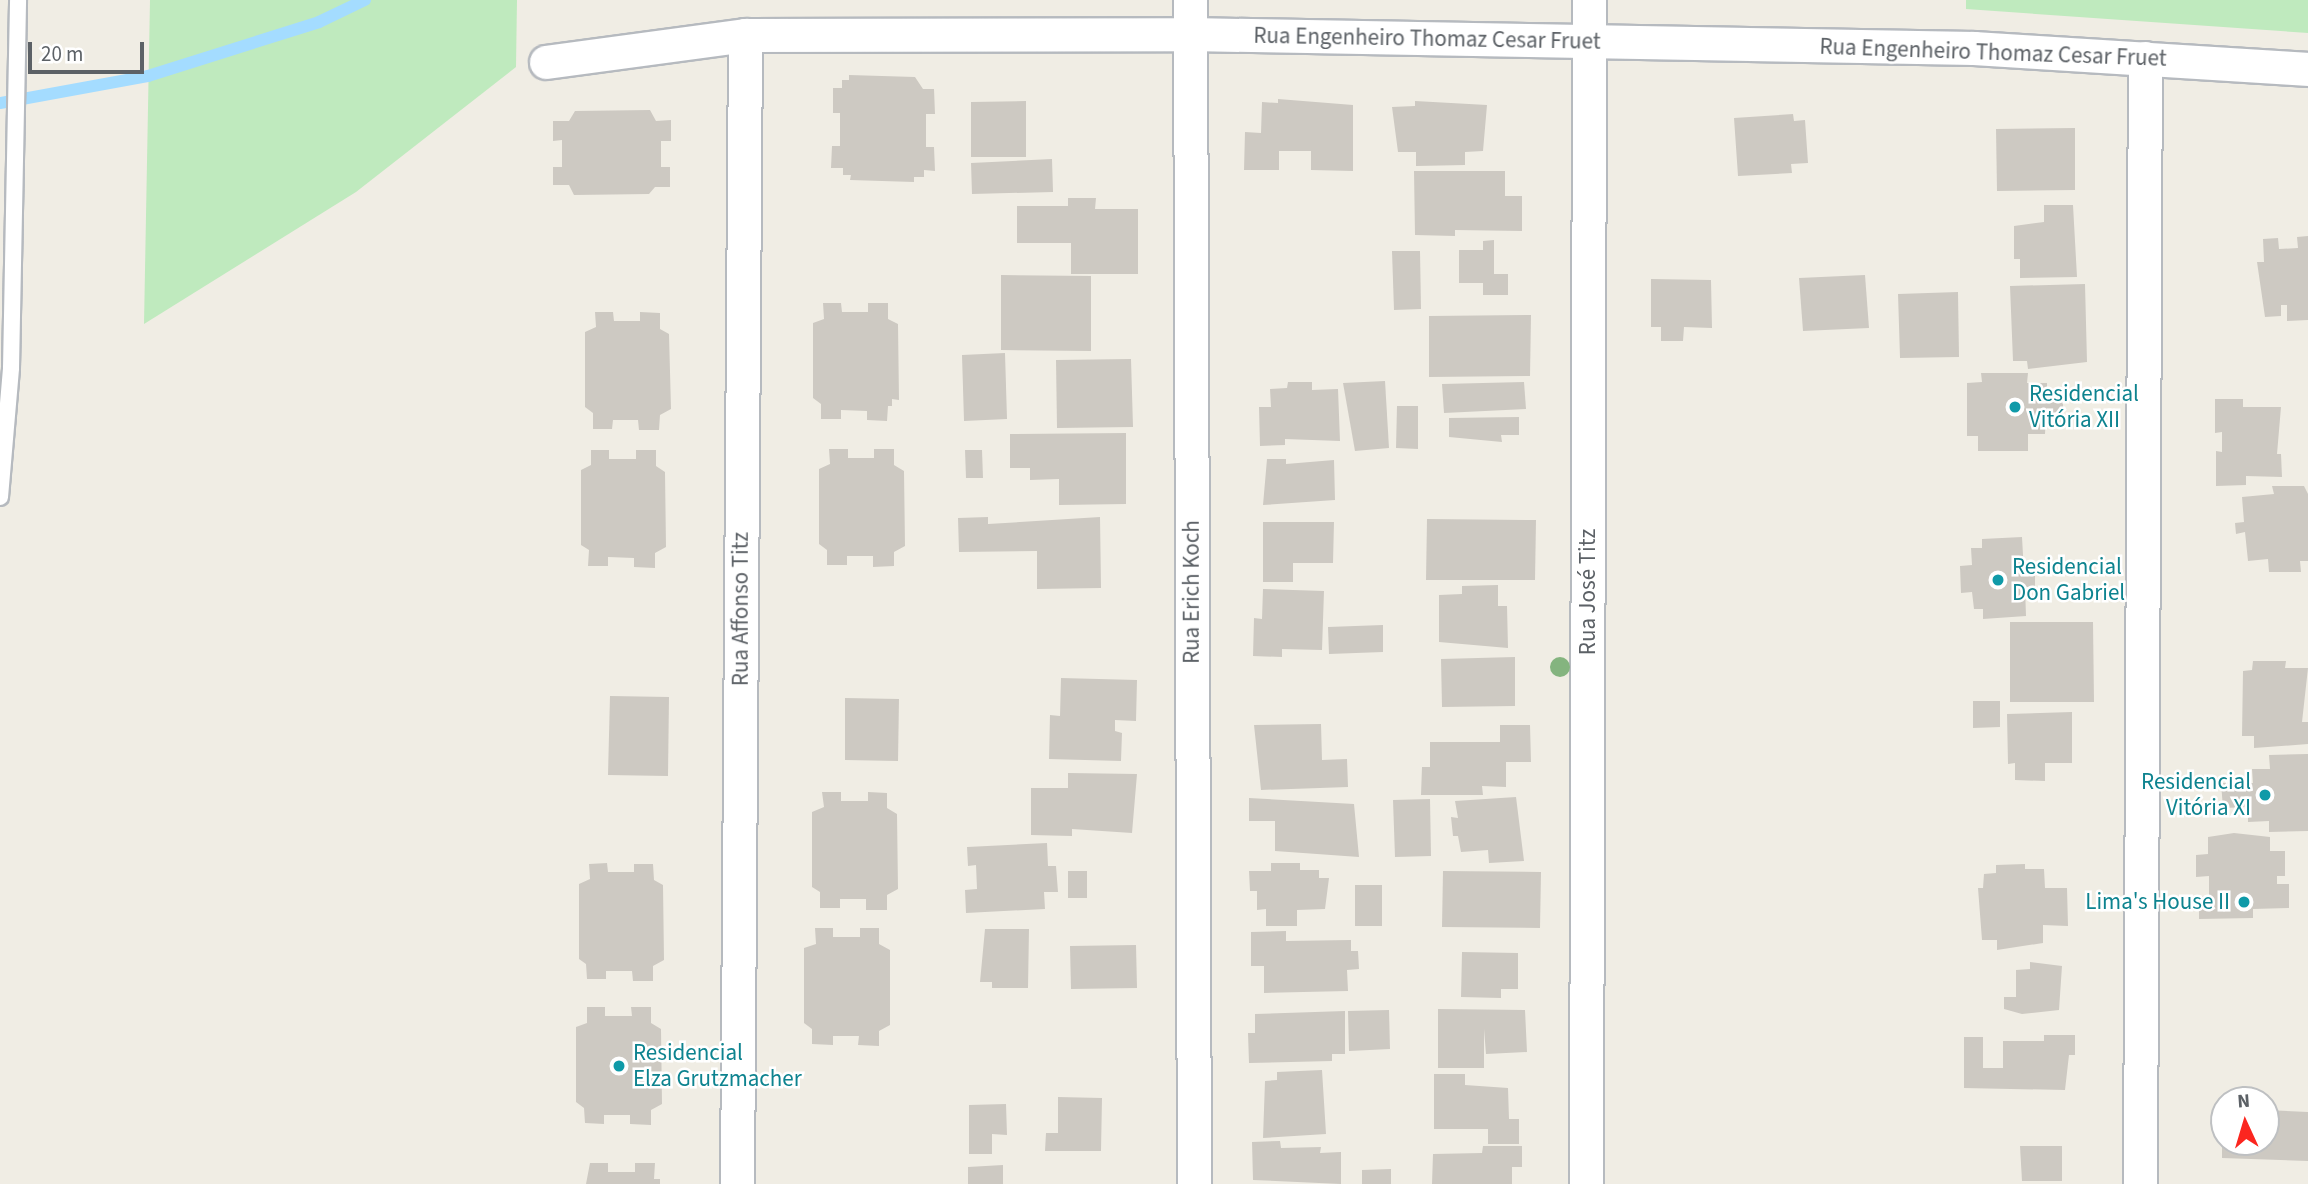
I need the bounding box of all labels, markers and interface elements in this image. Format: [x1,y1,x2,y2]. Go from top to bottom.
street label: Rua Engenheiro Thomaz Cesar Fruet [1253,22,1601,56]
scale bar [32,28,147,72]
street label: Rua Engenheiro Thomaz Cesar Fruet [1819,33,2167,73]
text: 20 m [41,39,83,69]
place label: Residencial Vitória XII [2029,380,2139,434]
marker: Residencial Vitória XII [2007,399,2023,415]
street label: Rua Erich Koch [1178,520,1206,664]
street label: Rua José Titz [1574,529,1602,655]
street label: Rua Affonso Titz [727,532,755,686]
place label: Residencial Don Gabriel [2012,553,2125,607]
marker: Residencial Don Gabriel [1990,572,2006,588]
place label: Residencial Vitória XI [2141,768,2251,822]
marker: Residencial Vitória XI [2257,787,2273,803]
place label: Lima's House II [2085,888,2230,916]
marker: Lima's House II [2236,894,2252,910]
place label: Residencial Elza Grutzmacher [633,1039,802,1093]
marker: Residencial Elza Grutzmacher [611,1058,627,1074]
north arrow [2210,1086,2280,1156]
text: N [2236,1088,2251,1115]

